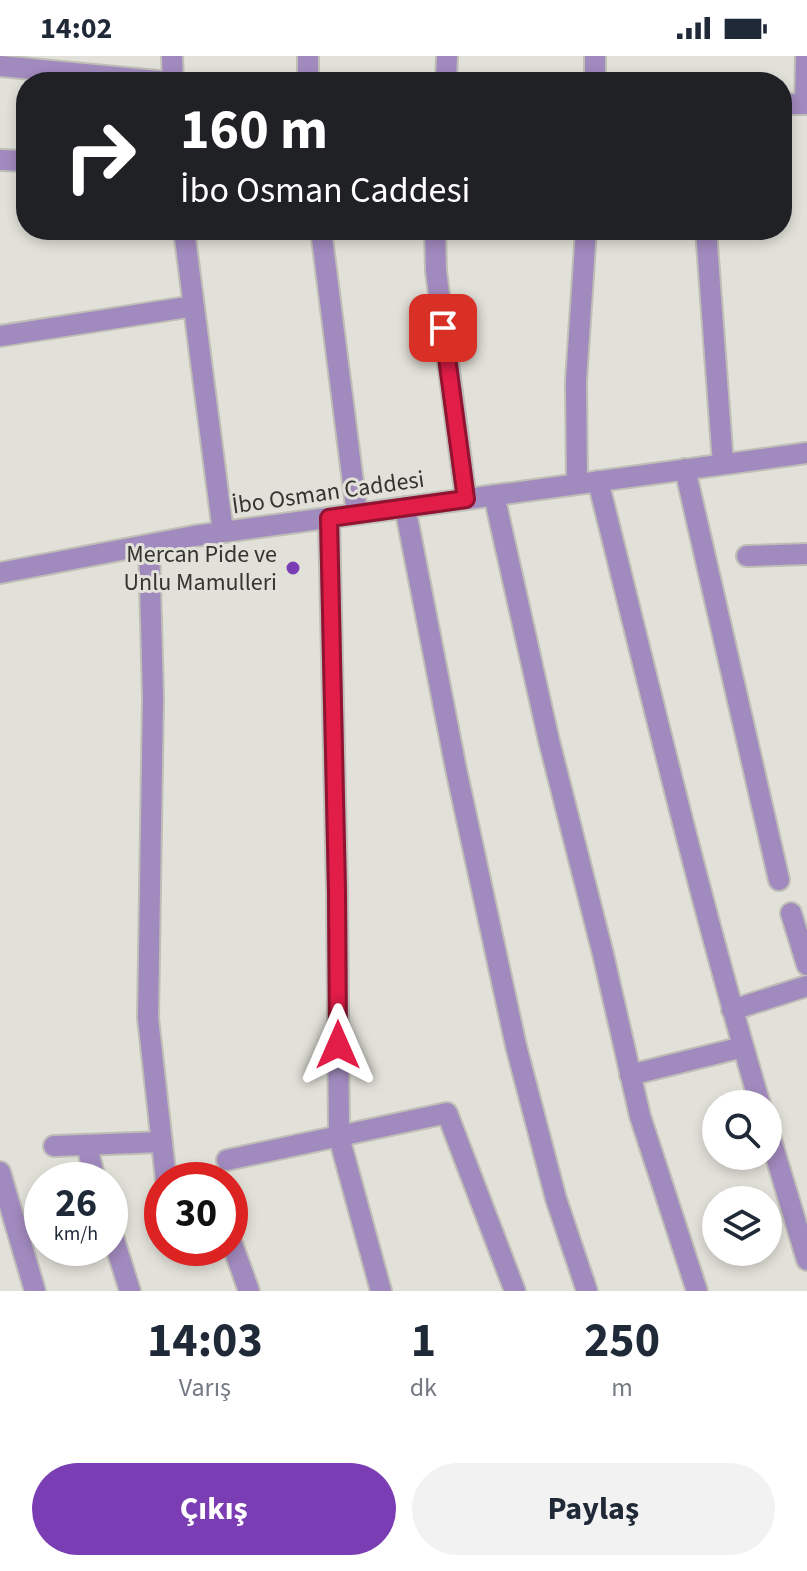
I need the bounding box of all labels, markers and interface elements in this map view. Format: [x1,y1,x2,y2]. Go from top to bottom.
text: 14:02 [40,7,112,50]
text: 160 m [180,91,328,170]
icon: right [48,104,152,208]
text: İbo Osman Caddesi [180,165,470,216]
pin [409,294,477,362]
icon: arrive [421,306,465,350]
street label: İbo Osman Caddesi [230,462,426,523]
place label: Mercan Pide ve Unlu Mamulleri [124,537,277,600]
marker: Mercan Pide ve Unlu Mamulleri [284,559,302,577]
position arrow [296,1003,380,1087]
map controls [702,1090,782,1266]
button: search [702,1090,782,1170]
speed limit sign: 30 [144,1162,248,1266]
text: 26 [55,1175,97,1232]
button: layers [702,1186,782,1266]
text: km/h [54,1220,98,1248]
text: 14:03 [147,1307,263,1375]
text: 1 [411,1307,436,1375]
text: 250 [584,1307,660,1375]
text: Varış [179,1369,231,1406]
text: dk [410,1369,437,1406]
text: m [611,1369,633,1406]
button: Çıkış [32,1463,396,1555]
button: Paylaş [412,1463,775,1555]

